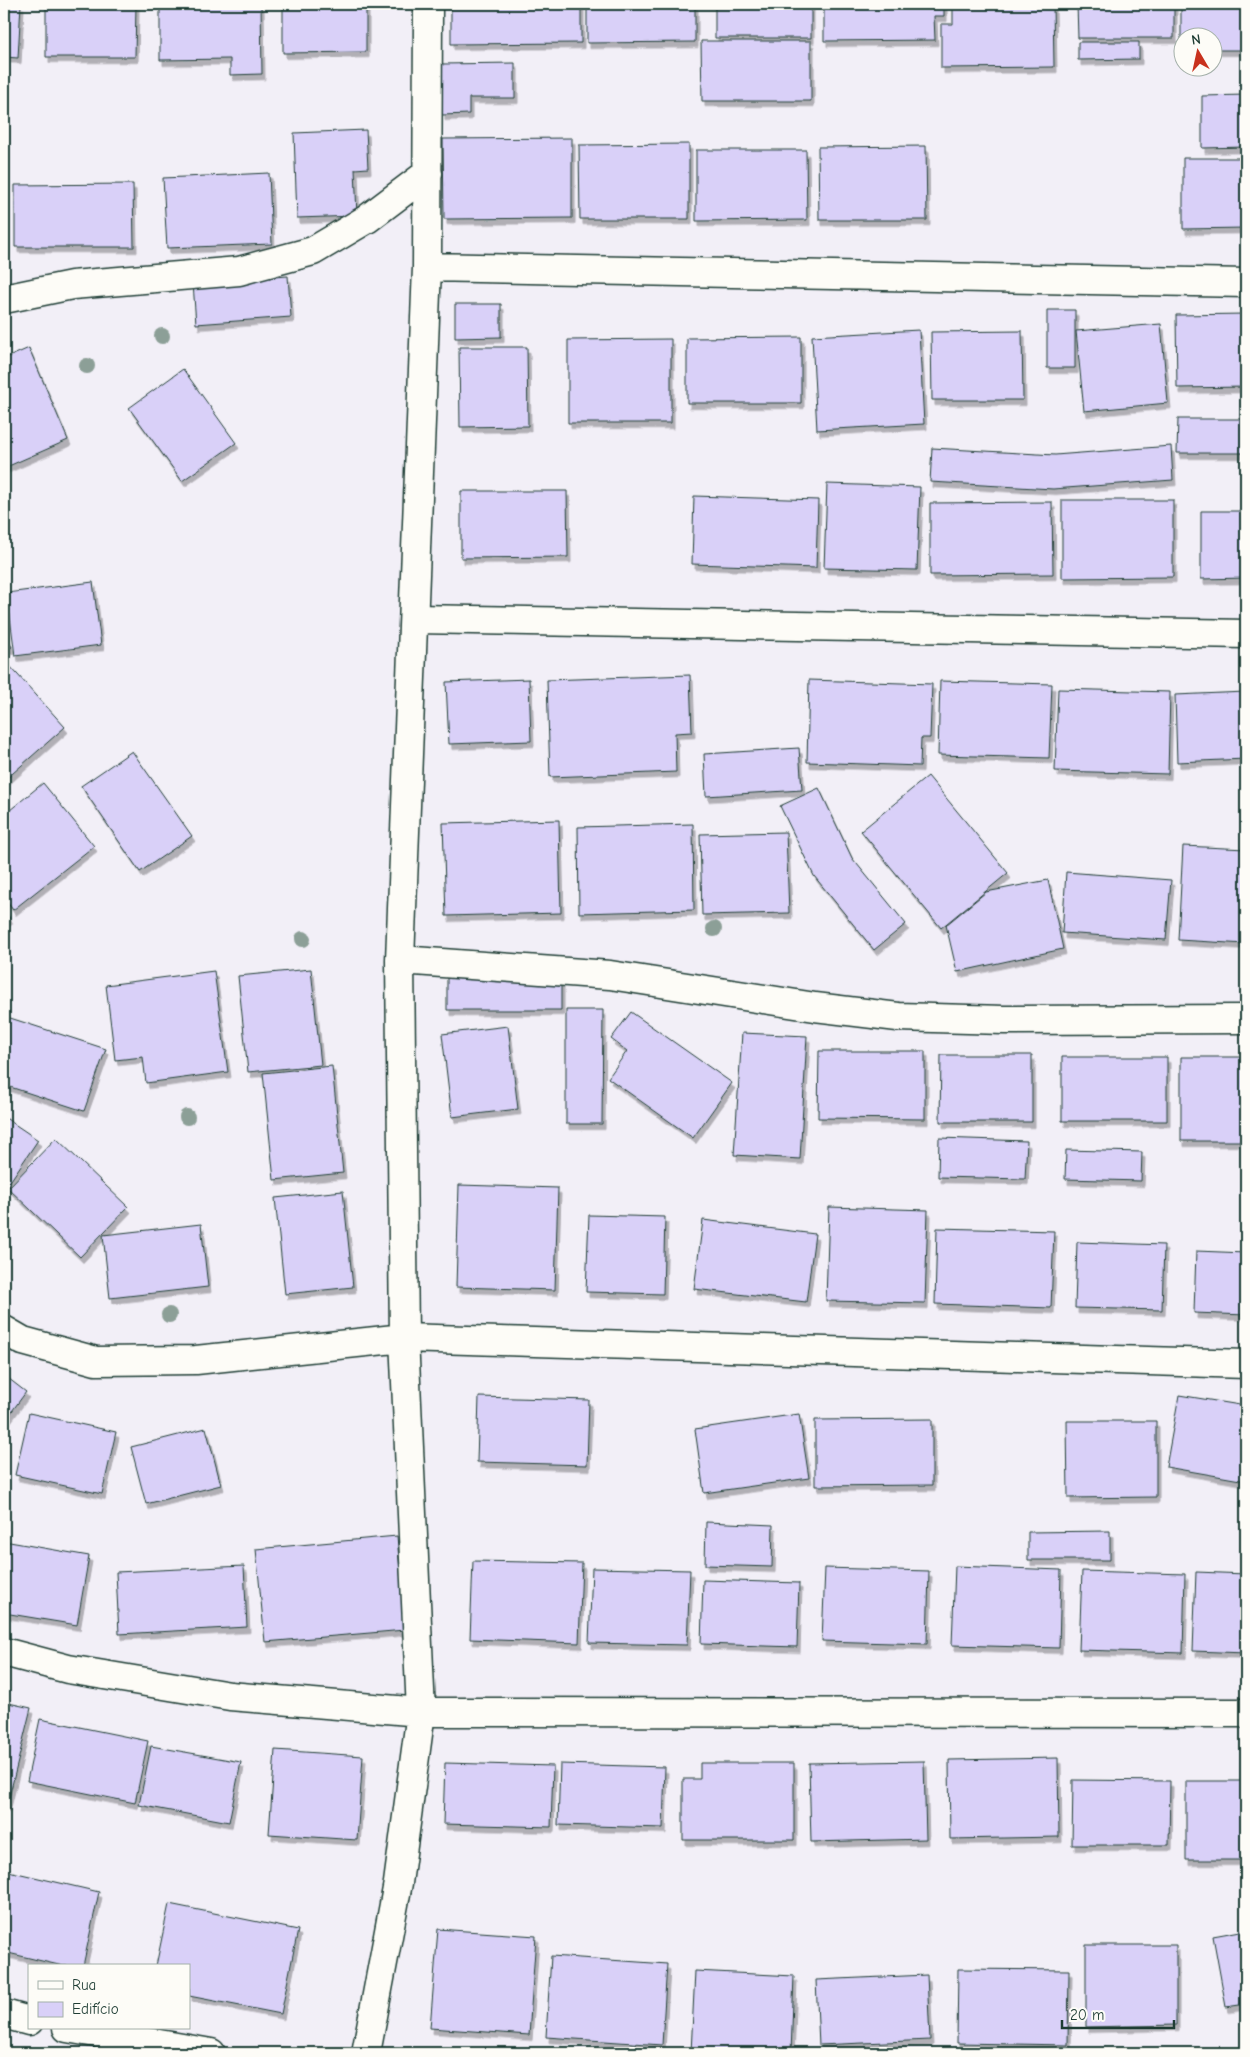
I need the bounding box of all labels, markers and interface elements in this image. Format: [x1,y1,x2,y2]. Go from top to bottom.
north arrow [1172,28,1222,78]
text: N [1190,31,1202,49]
legend [28,1964,190,2030]
text: Rua [72,1976,96,1994]
scale bar [1062,1997,1175,2029]
text: Edifício [72,2000,119,2018]
text: 20 m [1070,2006,1104,2024]

